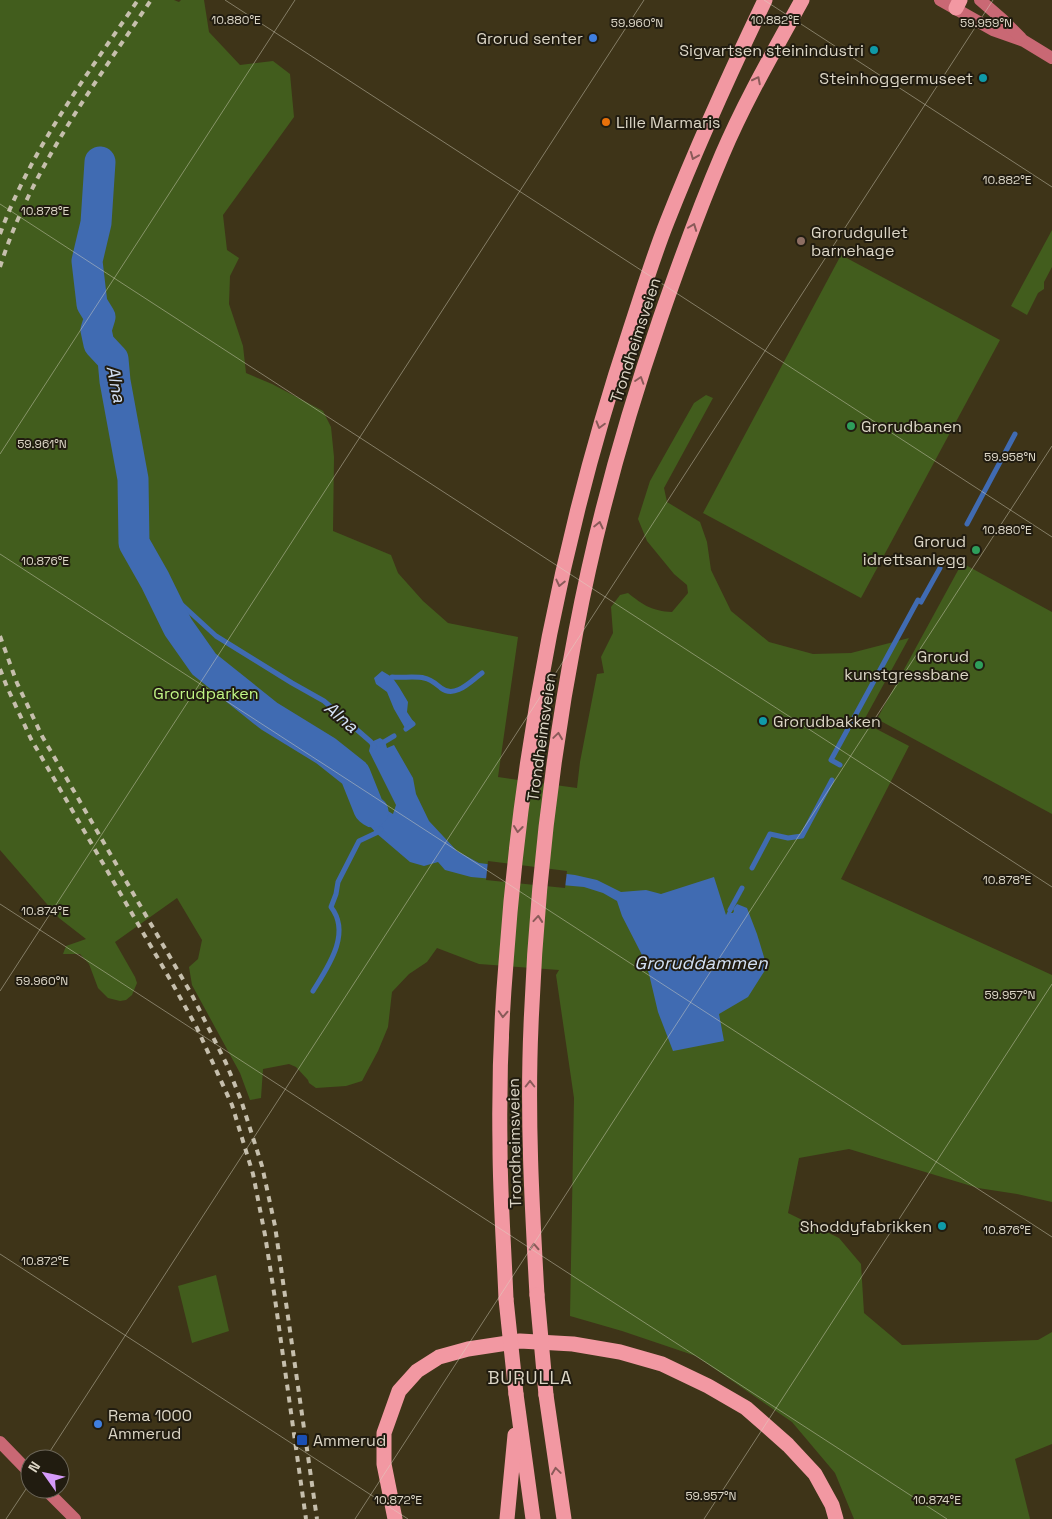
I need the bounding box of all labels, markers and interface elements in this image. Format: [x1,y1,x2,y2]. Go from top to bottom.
text: 10.880°E [211,12,261,28]
text: 10.882°E [750,12,800,28]
text: 59.960°N [611,15,663,31]
text: 59.959°N [960,15,1012,31]
place label: Grorud senter [477,28,583,49]
marker: Grorud senter [587,32,599,44]
place label: Sigvartsen steinindustri [679,40,864,61]
marker: Sigvartsen steinindustri [868,44,880,56]
place label: Steinhoggermuseet [819,68,973,89]
marker: Steinhoggermuseet [977,72,989,84]
one-way arrow [751,76,761,85]
place label: Lille Marmaris [616,112,721,133]
marker: Lille Marmaris [600,116,612,128]
one-way arrow [690,151,700,160]
text: 10.882°E [982,172,1032,188]
text: 10.878°E [21,203,69,219]
place label: Grorudgullet barnehage [811,222,908,261]
one-way arrow [687,223,697,232]
marker: Grorudgullet barnehage [795,235,807,247]
street label: Trondheimsveien [605,275,666,405]
water label: Alna [102,363,131,405]
one-way arrow [634,377,644,385]
place label: Grorudbanen [861,416,962,437]
marker: Grorudbanen [845,420,857,432]
one-way arrow [596,421,606,429]
text: 59.961°N [17,436,67,452]
text: 59.958°N [984,449,1036,465]
one-way arrow [593,521,604,530]
text: 10.880°E [982,522,1032,538]
place label: Grorud idrettsanlegg [863,531,966,570]
marker: Grorud idrettsanlegg [970,544,982,556]
text: 10.876°E [21,553,69,569]
one-way arrow [555,578,566,587]
place label: Grorud kunstgressbane [844,646,969,685]
marker: Grorud kunstgressbane [973,659,985,671]
street label: Trondheimsveien [522,671,561,803]
park label: Grorudparken [153,683,259,704]
water label: Alna [320,696,363,738]
place label: Grorudbakken [773,711,881,732]
marker: Grorudbakken [757,715,769,727]
one-way arrow [552,732,563,740]
one-way arrow [513,825,524,833]
text: 10.878°E [983,872,1031,888]
text: 10.874°E [21,903,69,919]
one-way arrow [532,915,543,923]
water label: Groruddammen [634,951,769,974]
text: 59.960°N [16,973,68,989]
text: 59.957°N [984,987,1036,1003]
one-way arrow [497,1011,508,1019]
street label: Trondheimsveien [503,1078,526,1208]
one-way arrow [525,1080,535,1088]
place label: Shoddyfabrikken [800,1216,932,1237]
marker: Shoddyfabrikken [936,1220,948,1232]
text: 10.876°E [983,1222,1031,1238]
one-way arrow [529,1242,540,1250]
text: 10.872°E [21,1253,69,1269]
district label: BURULLA [487,1366,573,1389]
place label: Rema 1000 Ammerud [108,1405,192,1444]
marker: Rema 1000 Ammerud [92,1418,104,1430]
place label: Ammerud [313,1430,386,1451]
marker: Ammerud [295,1433,309,1447]
north arrow [20,1449,70,1499]
text: N [24,1458,44,1476]
one-way arrow [552,1466,562,1475]
text: 59.957°N [685,1488,737,1504]
text: 10.872°E [374,1492,422,1508]
text: 10.874°E [913,1492,961,1508]

